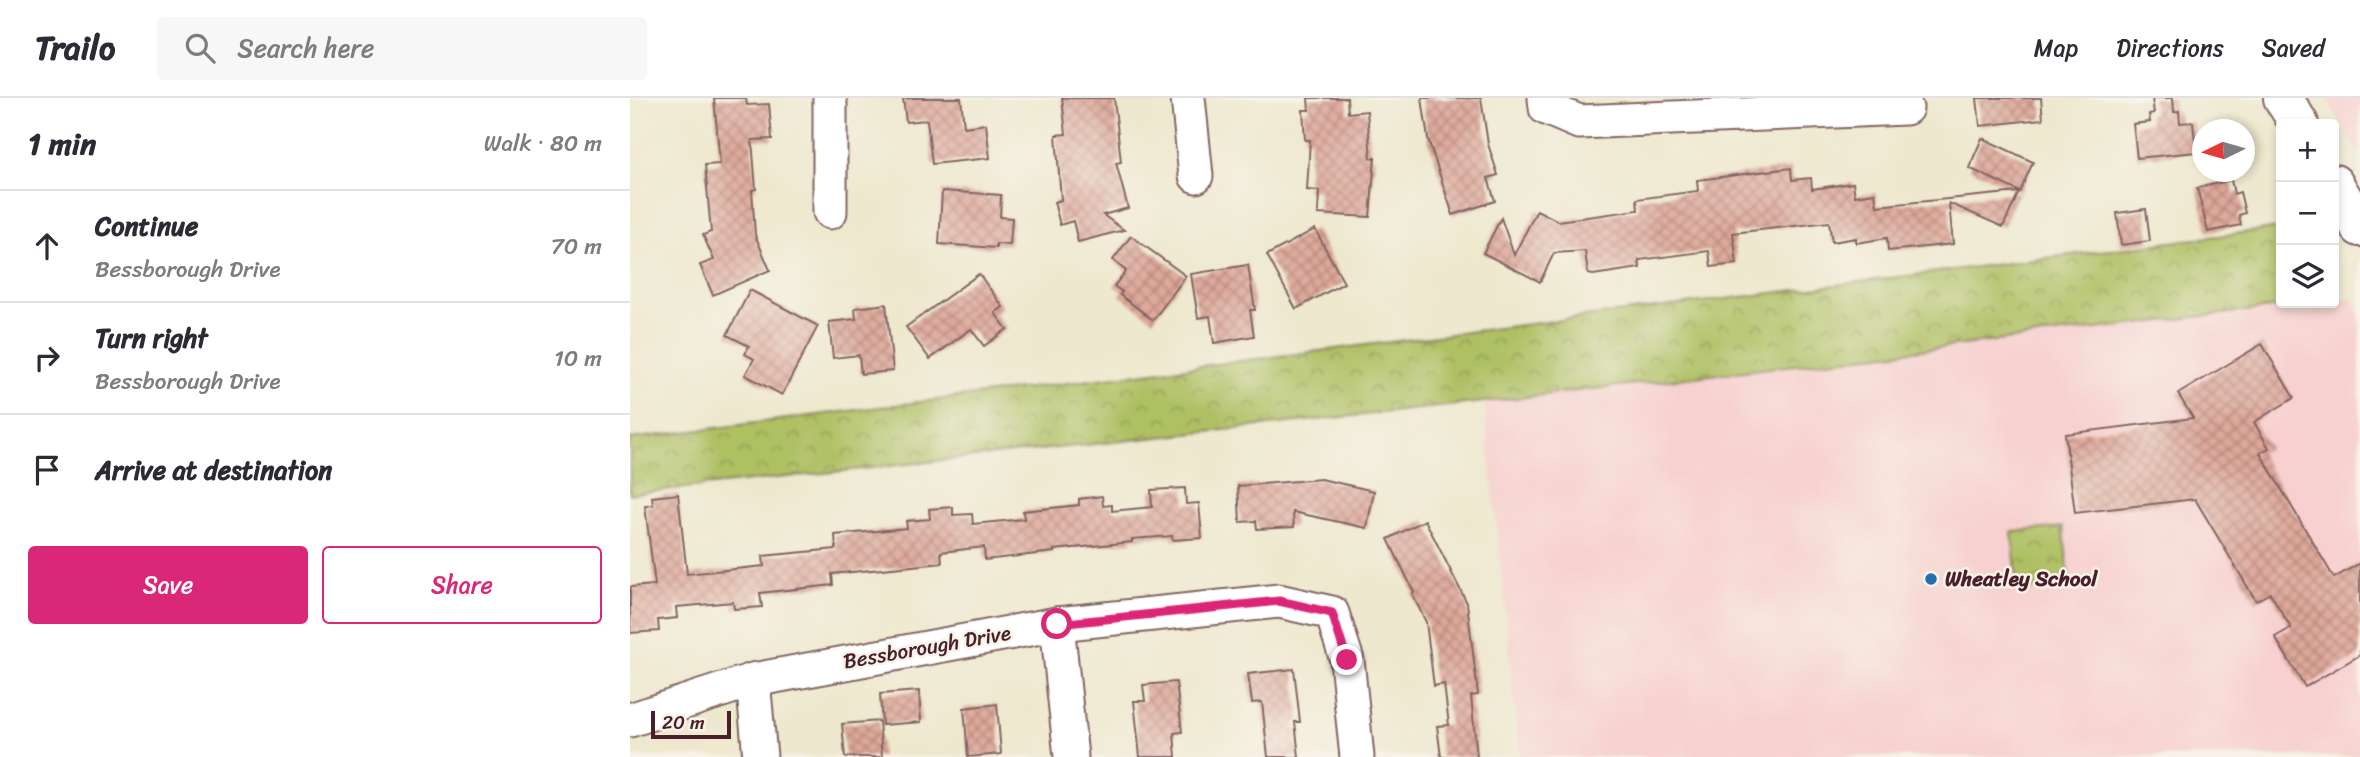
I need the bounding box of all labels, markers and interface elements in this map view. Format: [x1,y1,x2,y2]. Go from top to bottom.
search box [157,17,647,80]
text: Trailo [35,19,115,77]
text: Search here [237,25,374,71]
text: Map [2034,27,2078,69]
text: Directions [2116,27,2224,69]
text: Saved [2262,27,2325,69]
icon: search [181,29,219,67]
text: 1 min [28,117,96,171]
north arrow [2192,119,2255,182]
map controls [2276,119,2339,308]
button: + [2276,119,2339,182]
text: Walk · 80 m [484,123,602,164]
button: − [2276,182,2339,245]
text: Continue [95,203,198,249]
text: 70 m [551,226,602,267]
icon: ahead [28,227,66,265]
button: layers [2276,245,2339,308]
text: Bessborough Drive [95,249,281,290]
text: Turn right [95,315,208,361]
text: 10 m [554,338,602,379]
icon: right [28,339,66,377]
text: Bessborough Drive [95,361,281,402]
text: Arrive at destination [95,447,332,493]
icon: arrive [28,451,66,489]
button: Save [28,546,308,624]
button: Share [322,546,602,624]
place label: Wheatley School [1945,560,2098,598]
marker: Wheatley School [1923,571,1939,587]
route start [1041,608,1072,639]
street label: Bessborough Drive [840,614,1014,680]
route end [1331,644,1362,675]
text: 20 m [662,706,705,739]
scale bar [651,708,732,740]

